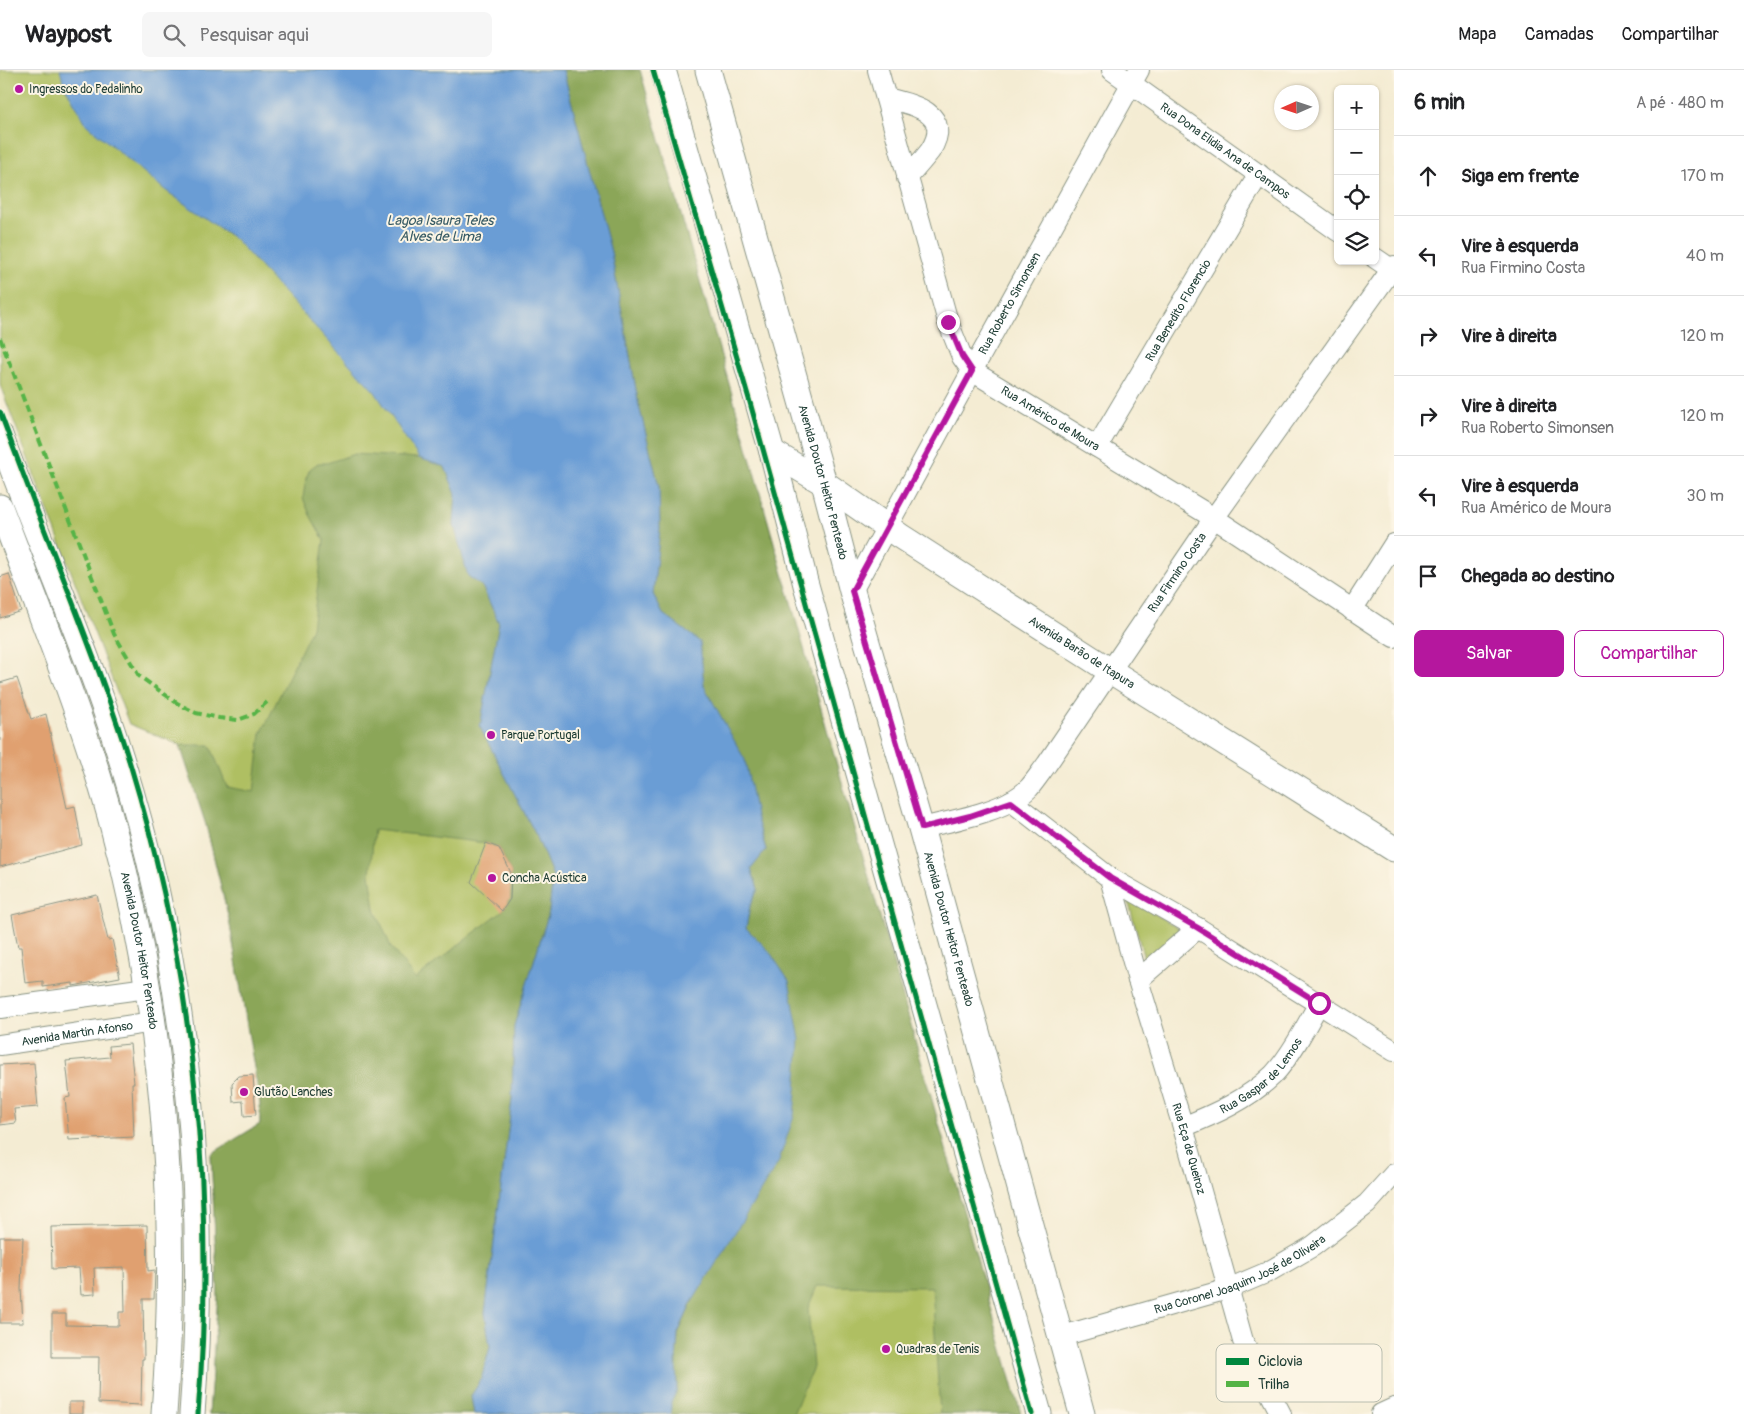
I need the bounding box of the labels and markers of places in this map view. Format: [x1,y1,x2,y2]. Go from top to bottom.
place label: Ingressos do Pedalinho [29,82,143,97]
marker: Ingressos do Pedalinho [13,83,25,95]
place label: Parque Portugal [501,728,580,743]
marker: Parque Portugal [485,729,497,741]
place label: Concha Acústica [502,871,587,886]
marker: Concha Acústica [486,872,498,884]
place label: Glutão Lanches [254,1085,333,1100]
marker: Glutão Lanches [238,1086,250,1098]
place label: Quadras de Tenis [896,1342,980,1357]
marker: Quadras de Tenis [880,1343,892,1355]

